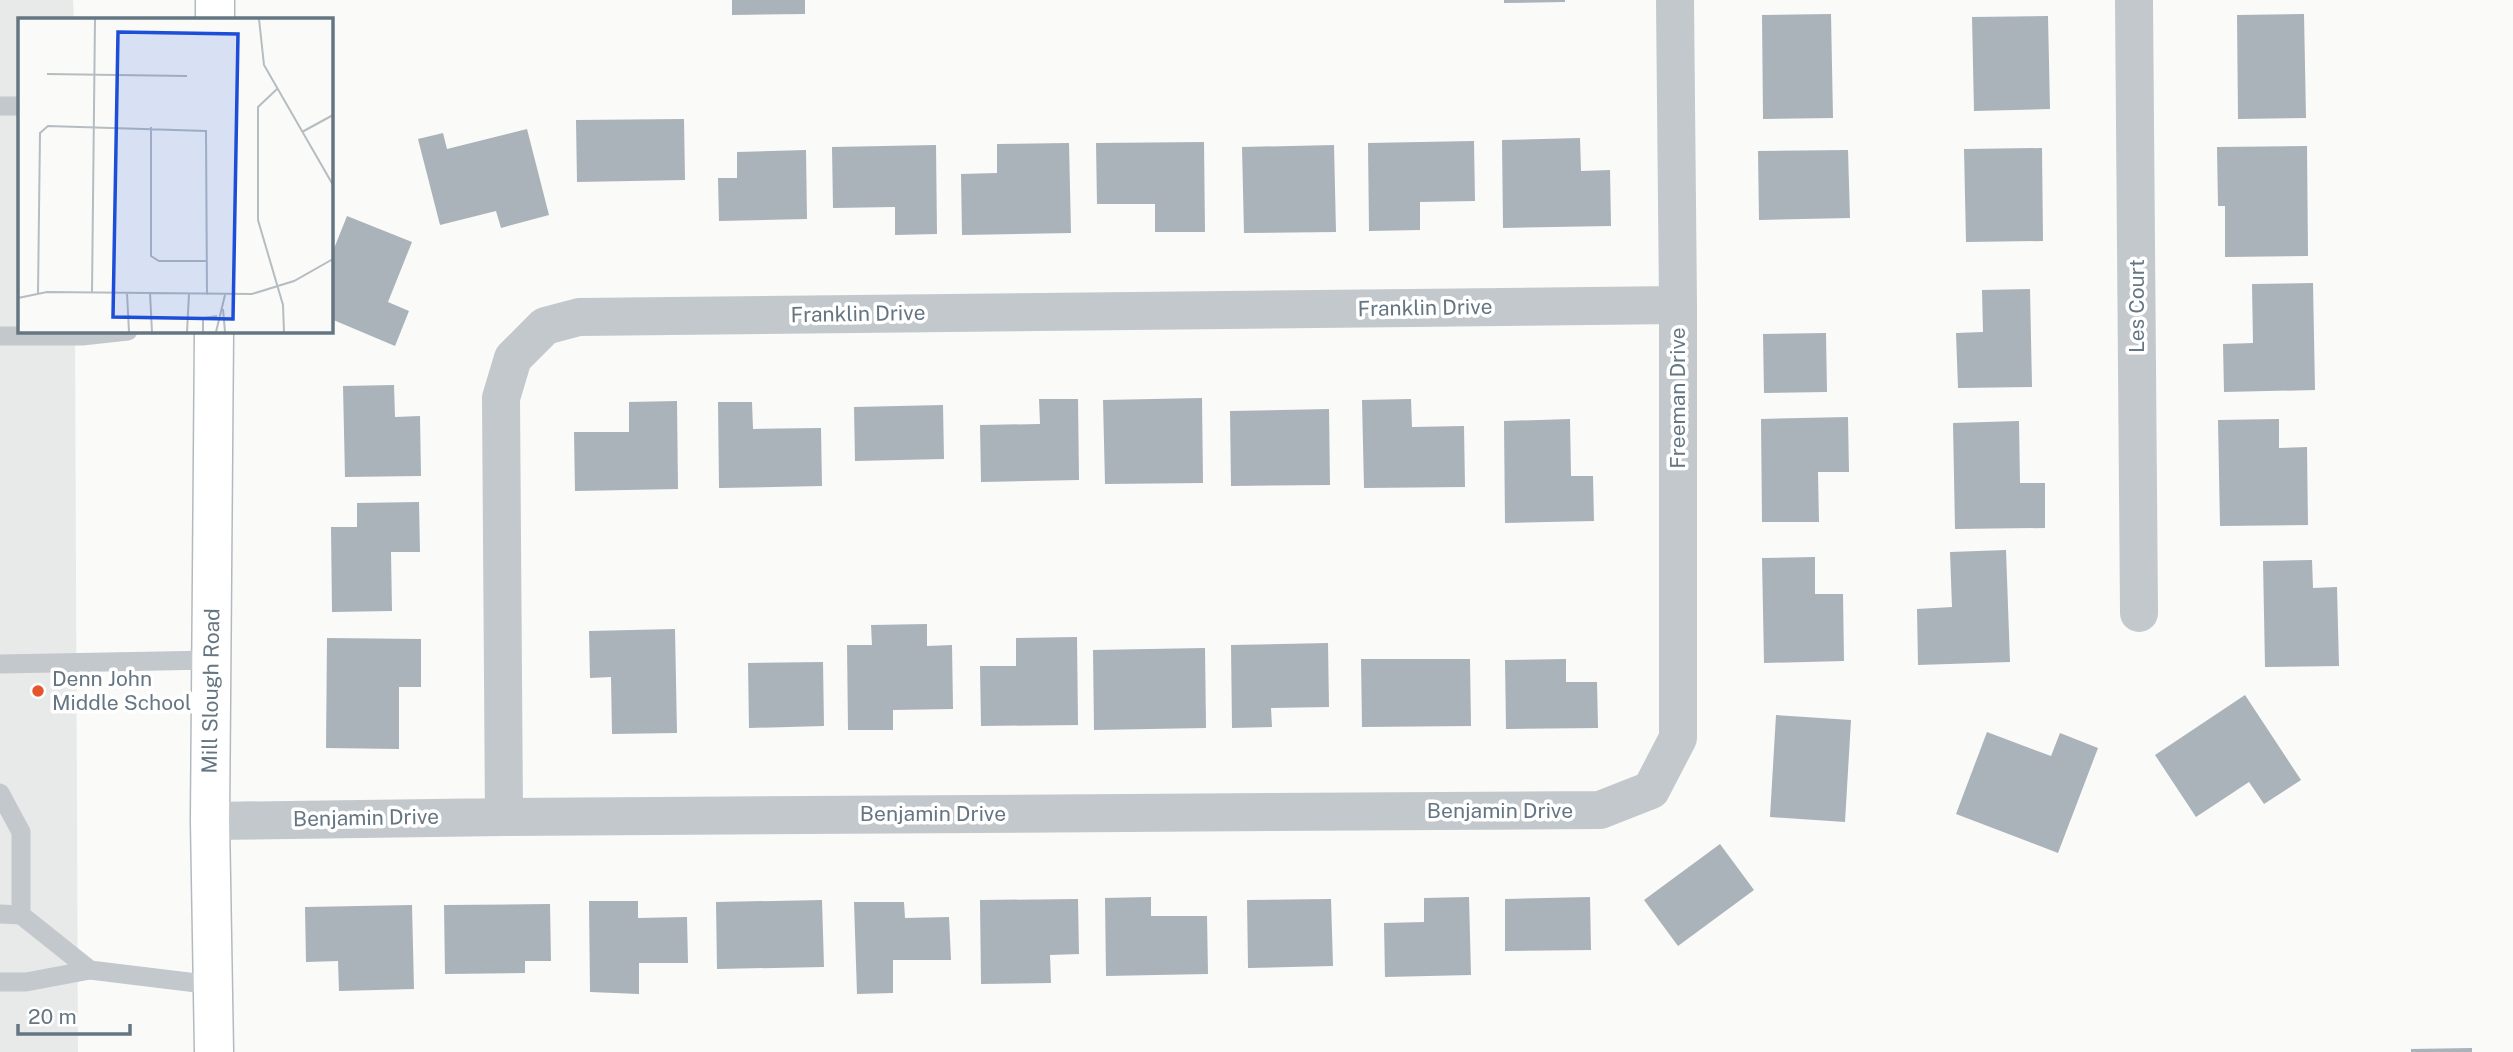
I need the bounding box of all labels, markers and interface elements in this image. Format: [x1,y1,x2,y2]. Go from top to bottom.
inset map [18,18,332,332]
street label: Les Court [2124,259,2149,353]
street label: Franklin Drive [1357,294,1493,321]
street label: Franklin Drive [790,300,926,327]
street label: Freeman Drive [1665,327,1690,469]
street label: Mill Slough Road [197,608,224,774]
place label: Denn John Middle School [52,666,191,715]
marker: Denn John Middle School [30,683,46,699]
street label: Benjamin Drive [1427,798,1573,823]
street label: Benjamin Drive [860,801,1006,826]
street label: Benjamin Drive [293,804,439,831]
scale bar [18,992,130,1036]
text: 20 m [28,1004,77,1029]

